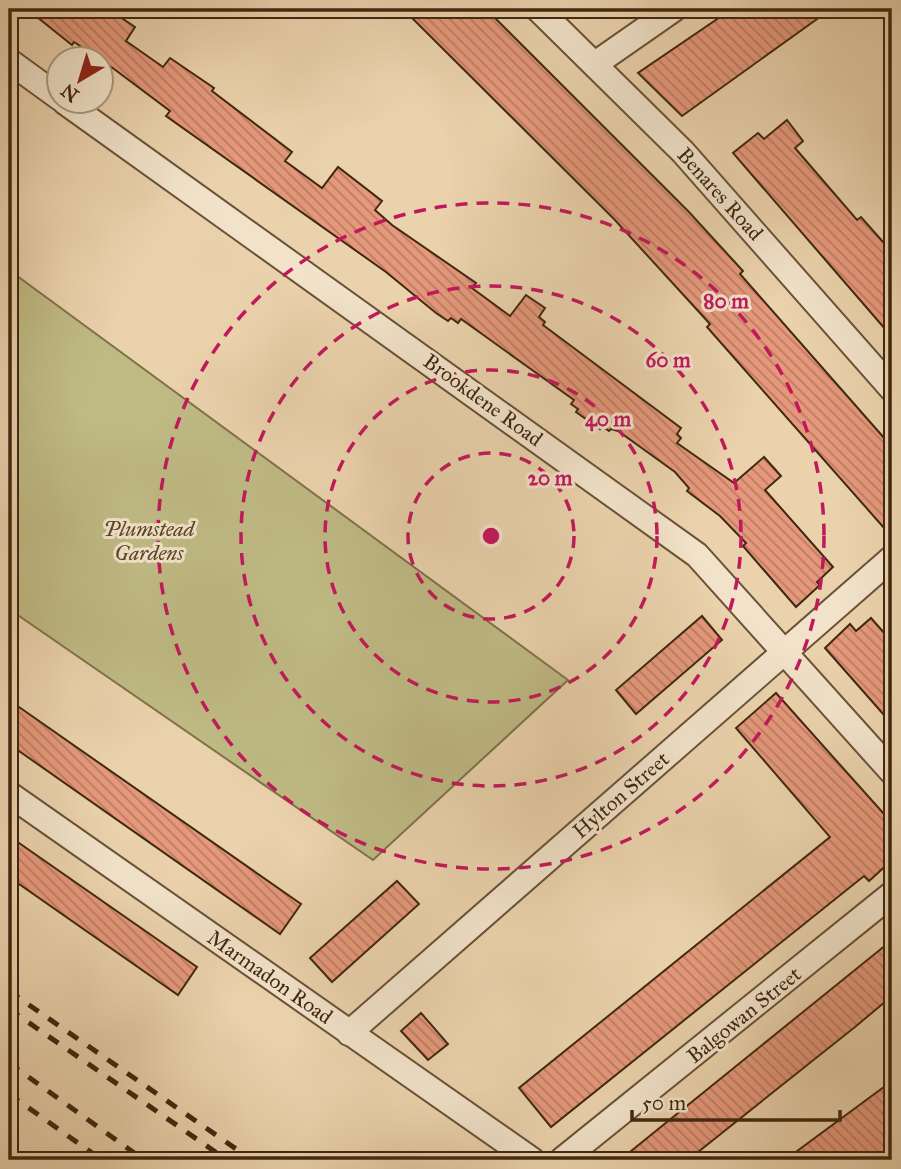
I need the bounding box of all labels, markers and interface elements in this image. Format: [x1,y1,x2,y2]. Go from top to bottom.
north arrow [46,46,116,116]
text: N [56,79,83,107]
street label: Benares Road [671,142,769,246]
text: 80 m [703,288,749,314]
text: 60 m [645,347,691,373]
street label: Brookdene Road [418,348,548,452]
text: 40 m [585,406,631,432]
text: 20 m [528,465,573,491]
park label: Plumstead Gardens [104,516,196,566]
centre of rings [479,524,503,548]
street label: Hylton Street [567,746,675,844]
street label: Marmadon Road [202,924,338,1030]
street label: Balgowan Street [682,961,807,1069]
scale bar [632,1078,840,1122]
text: 50 m [642,1090,687,1116]

